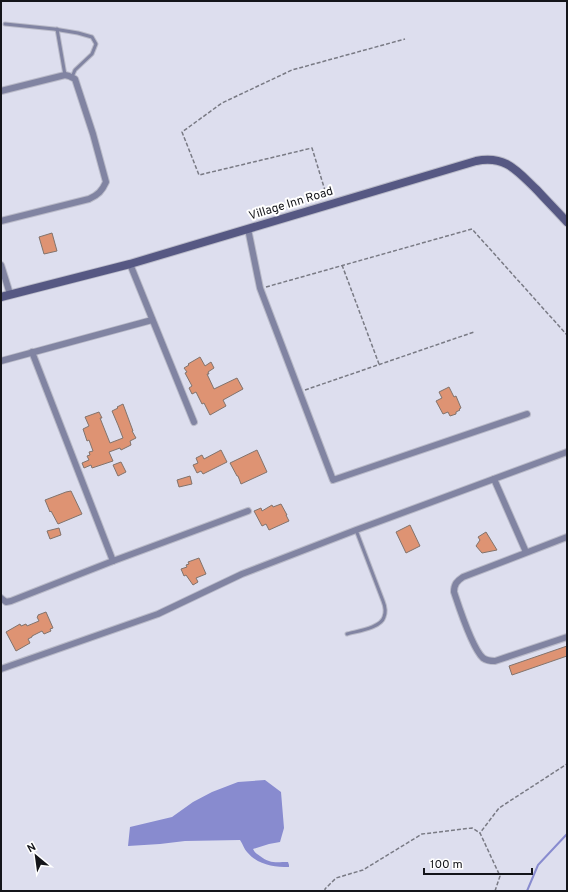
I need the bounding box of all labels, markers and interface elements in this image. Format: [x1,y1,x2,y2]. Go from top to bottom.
street label: Village Inn Road [247,184,335,224]
north arrow [16,836,56,876]
text: N [25,840,38,856]
scale bar [424,850,532,876]
text: 100 m [430,857,463,873]

